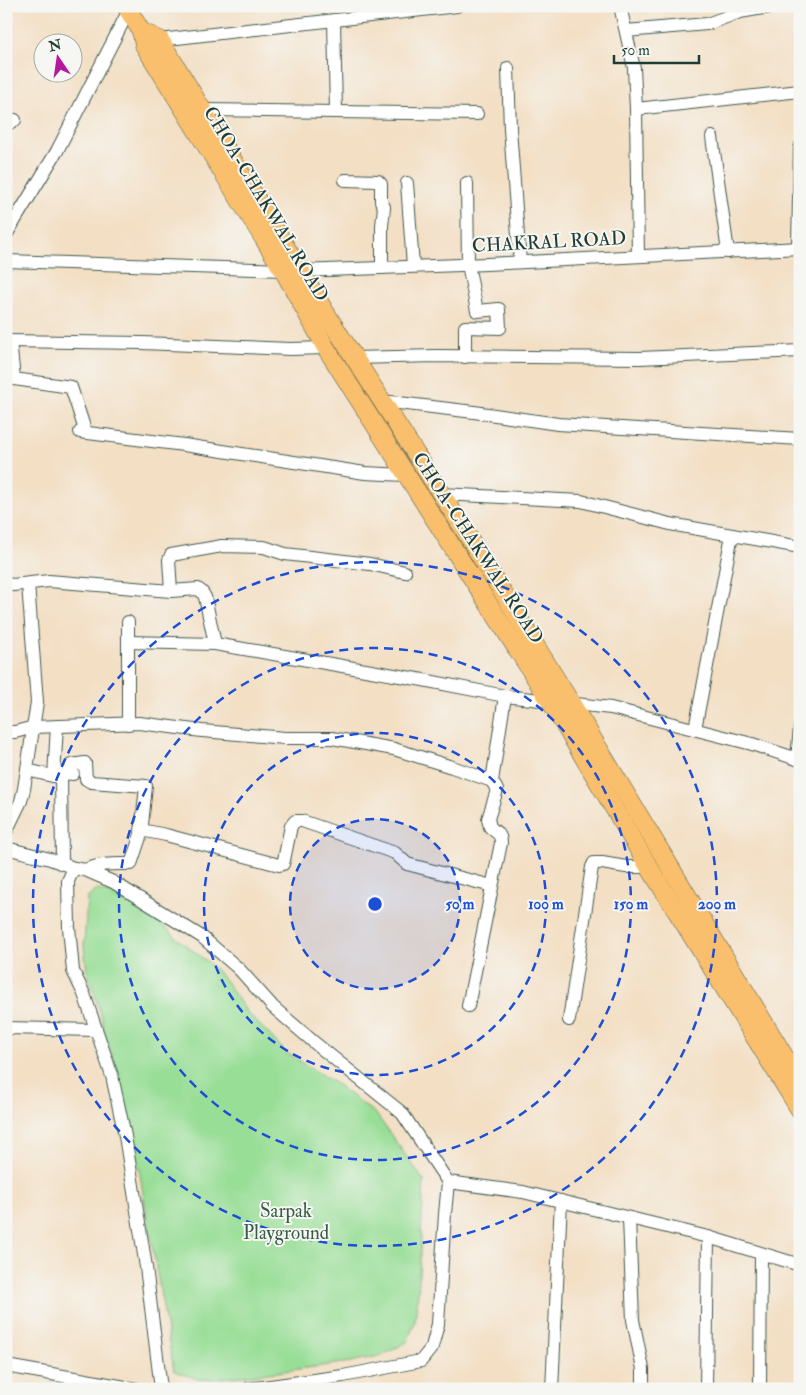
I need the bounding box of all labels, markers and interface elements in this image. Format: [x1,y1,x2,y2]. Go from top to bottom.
north arrow [32,32,82,82]
scale bar [614,32,698,64]
text: N [46,36,64,56]
text: 50 m [621,41,650,60]
street label: CHOA-CHAKWAL ROAD [198,102,334,306]
street label: CHAKRAL ROAD [471,226,627,258]
street label: CHOA-CHAKWAL ROAD [407,448,549,648]
centre of rings [366,895,384,913]
text: 50 m [446,895,475,914]
text: 100 m [528,895,564,914]
text: 150 m [614,895,648,914]
text: 200 m [698,895,736,914]
park label: Sarpak Playground [243,1199,330,1245]

